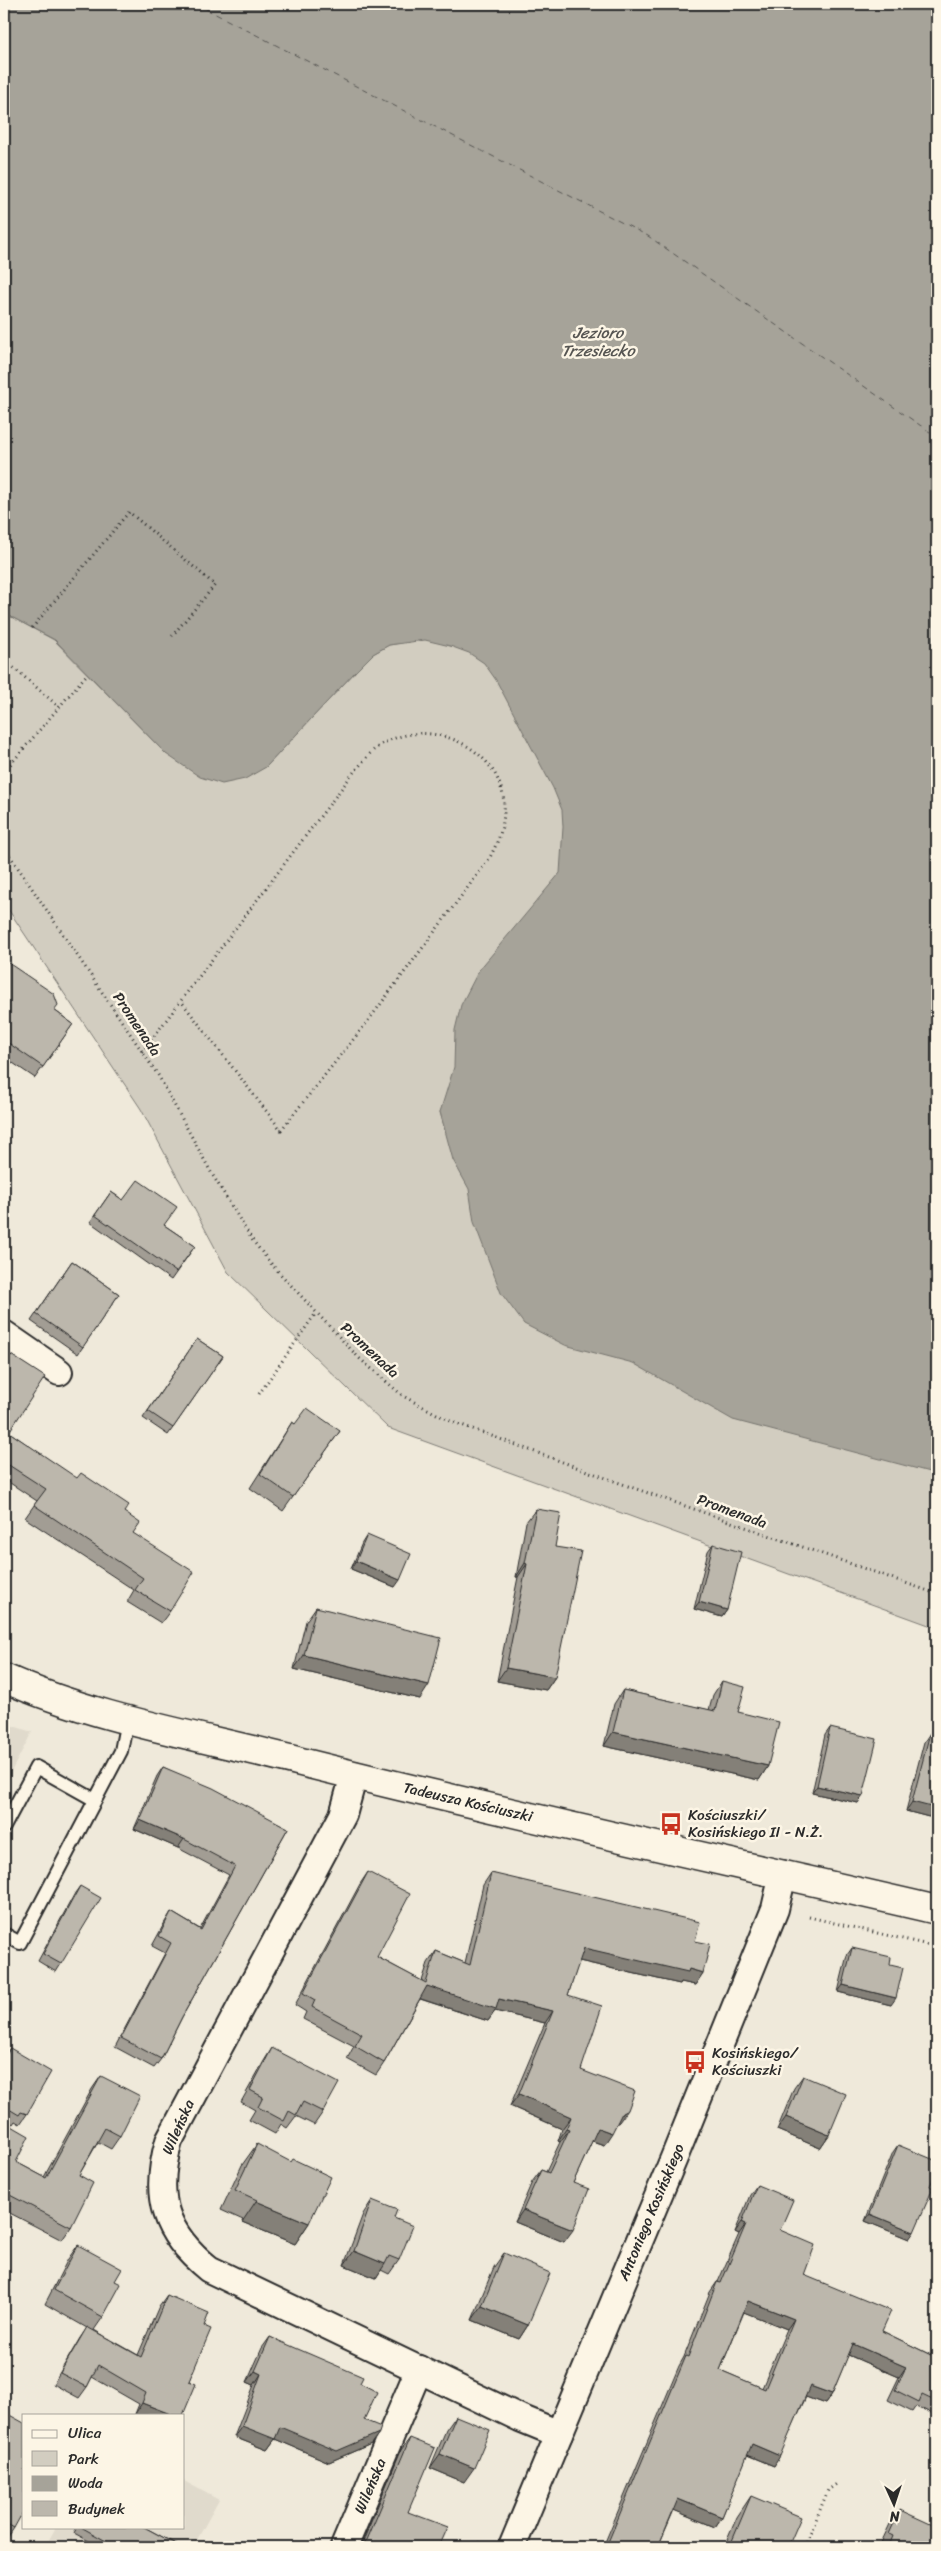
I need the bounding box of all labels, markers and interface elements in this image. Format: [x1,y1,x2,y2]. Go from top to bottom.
water label: Jezioro Trzesiecko [561,318,636,365]
street label: Promenada [106,986,169,1062]
street label: Promenada [334,1316,406,1385]
street label: Promenada [693,1486,771,1536]
street label: Tadeusza Kościuszki [401,1774,536,1830]
place label: Kościuszki/ Kosińskiego II - N.Ż. [688,1802,823,1845]
bus stop icon: Kościuszki/ Kosińskiego II - N.Ż. [658,1811,684,1837]
place label: Kosińskiego/ Kościuszki [712,2040,799,2083]
bus stop icon: Kosińskiego/ Kościuszki [682,2049,708,2075]
street label: Wileńska [154,2095,202,2159]
street label: Antoniego Kosińskiego [610,2139,692,2285]
legend [22,2414,185,2528]
text: Ulica [68,2420,102,2446]
text: Park [68,2446,99,2472]
street label: Wileńska [347,2454,394,2518]
text: Woda [68,2470,103,2496]
north arrow [868,2478,918,2528]
text: Budynek [68,2496,126,2522]
text: N [889,2504,901,2529]

